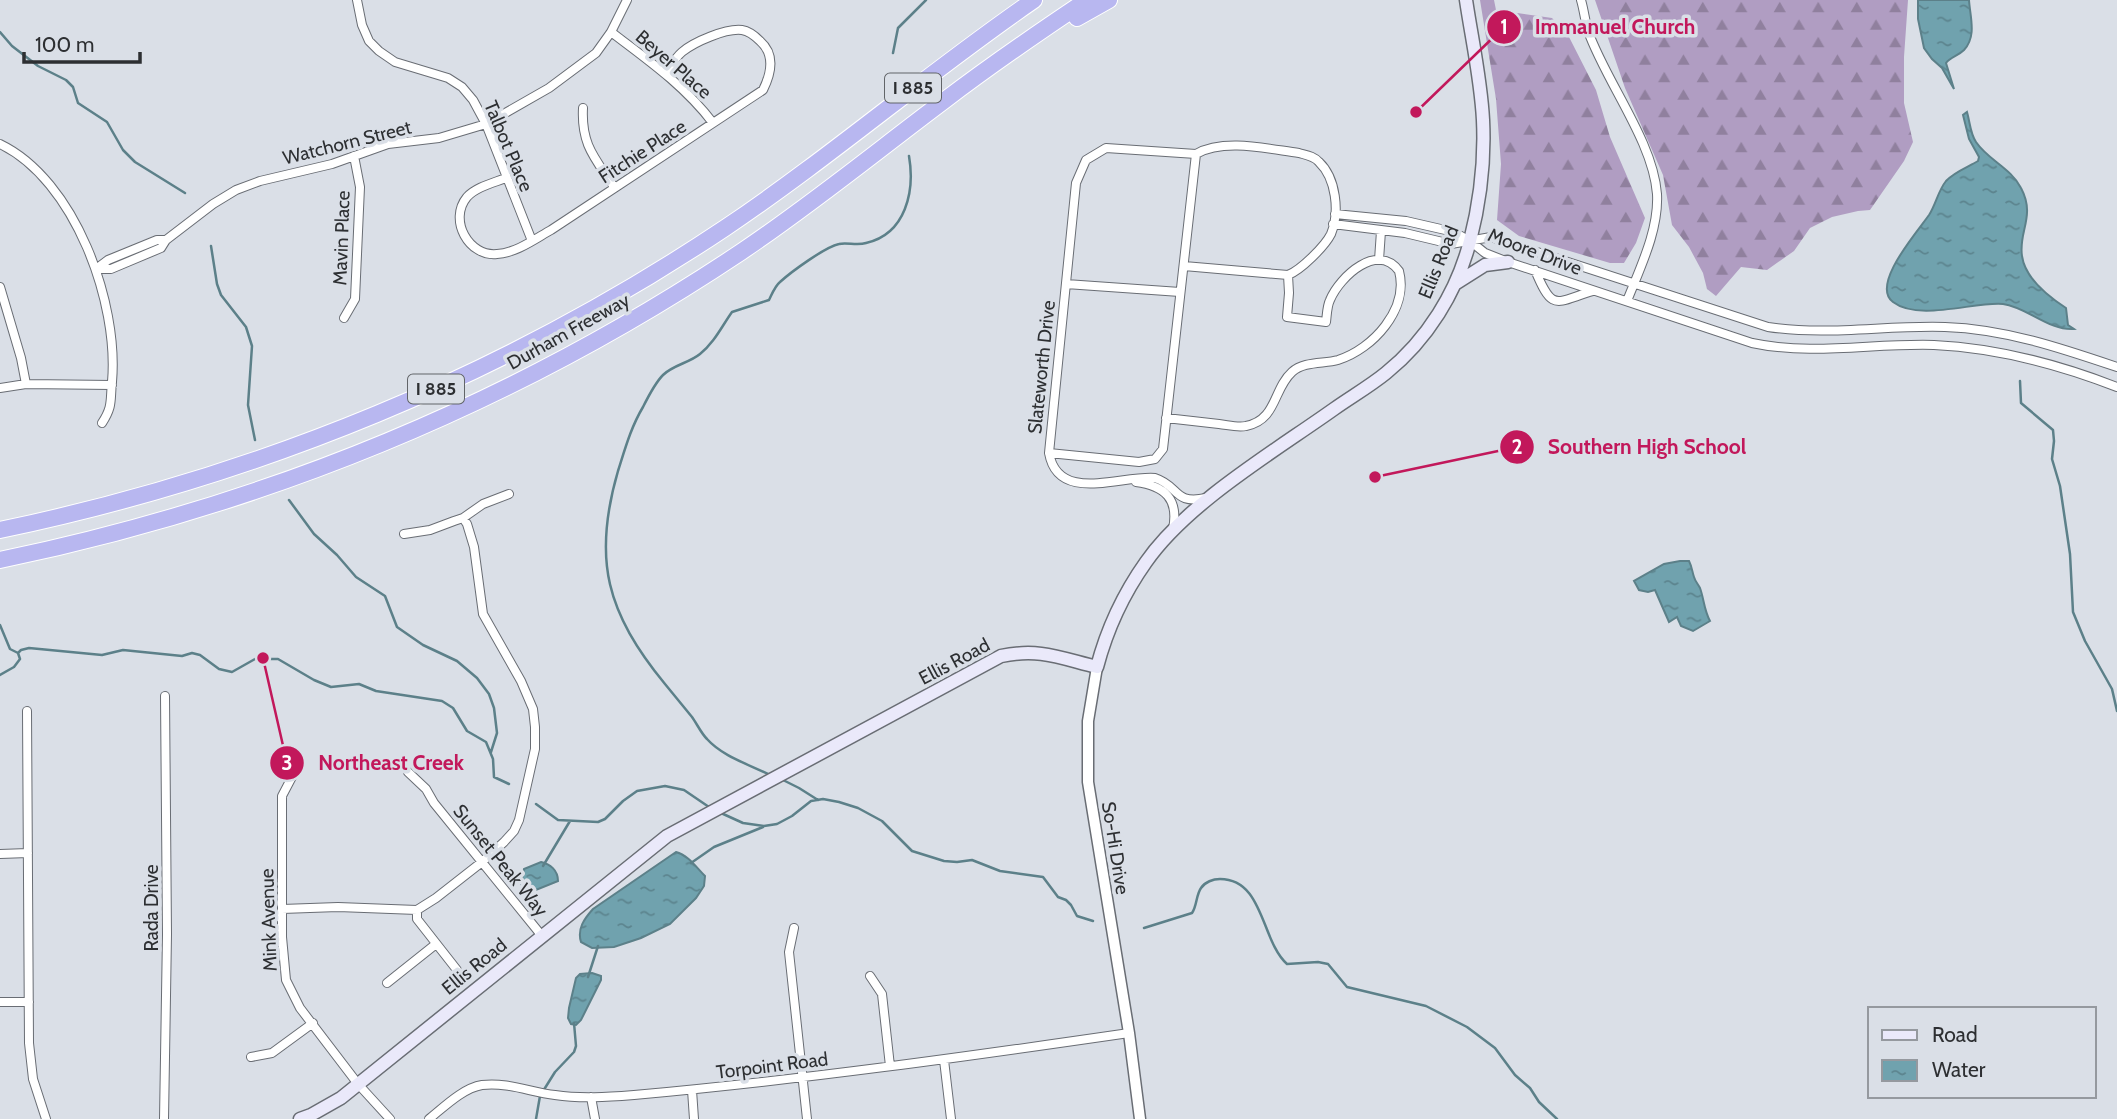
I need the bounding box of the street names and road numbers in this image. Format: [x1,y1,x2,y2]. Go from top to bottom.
street label: Beyer Place [631,25,717,104]
road number: I 885 [885,74,941,102]
street label: Talbot Place [479,97,538,195]
street label: Fitchie Place [594,114,691,188]
street label: Watchorn Street [281,115,414,170]
street label: Mavin Place [328,190,355,286]
street label: Ellis Road [1413,222,1464,302]
street label: Moore Drive [1485,223,1585,280]
street label: Durham Freeway [503,288,634,375]
street label: Slateworth Drive [1023,299,1060,435]
road number: I 885 [408,374,464,404]
street label: Ellis Road [915,633,994,690]
street label: Sunset Peak Way [448,800,553,921]
street label: So-Hi Drive [1097,800,1134,896]
street label: Rada Drive [140,864,163,952]
street label: Mink Avenue [255,868,282,972]
street label: Ellis Road [437,933,511,1000]
street label: Torpoint Road [715,1047,829,1084]

